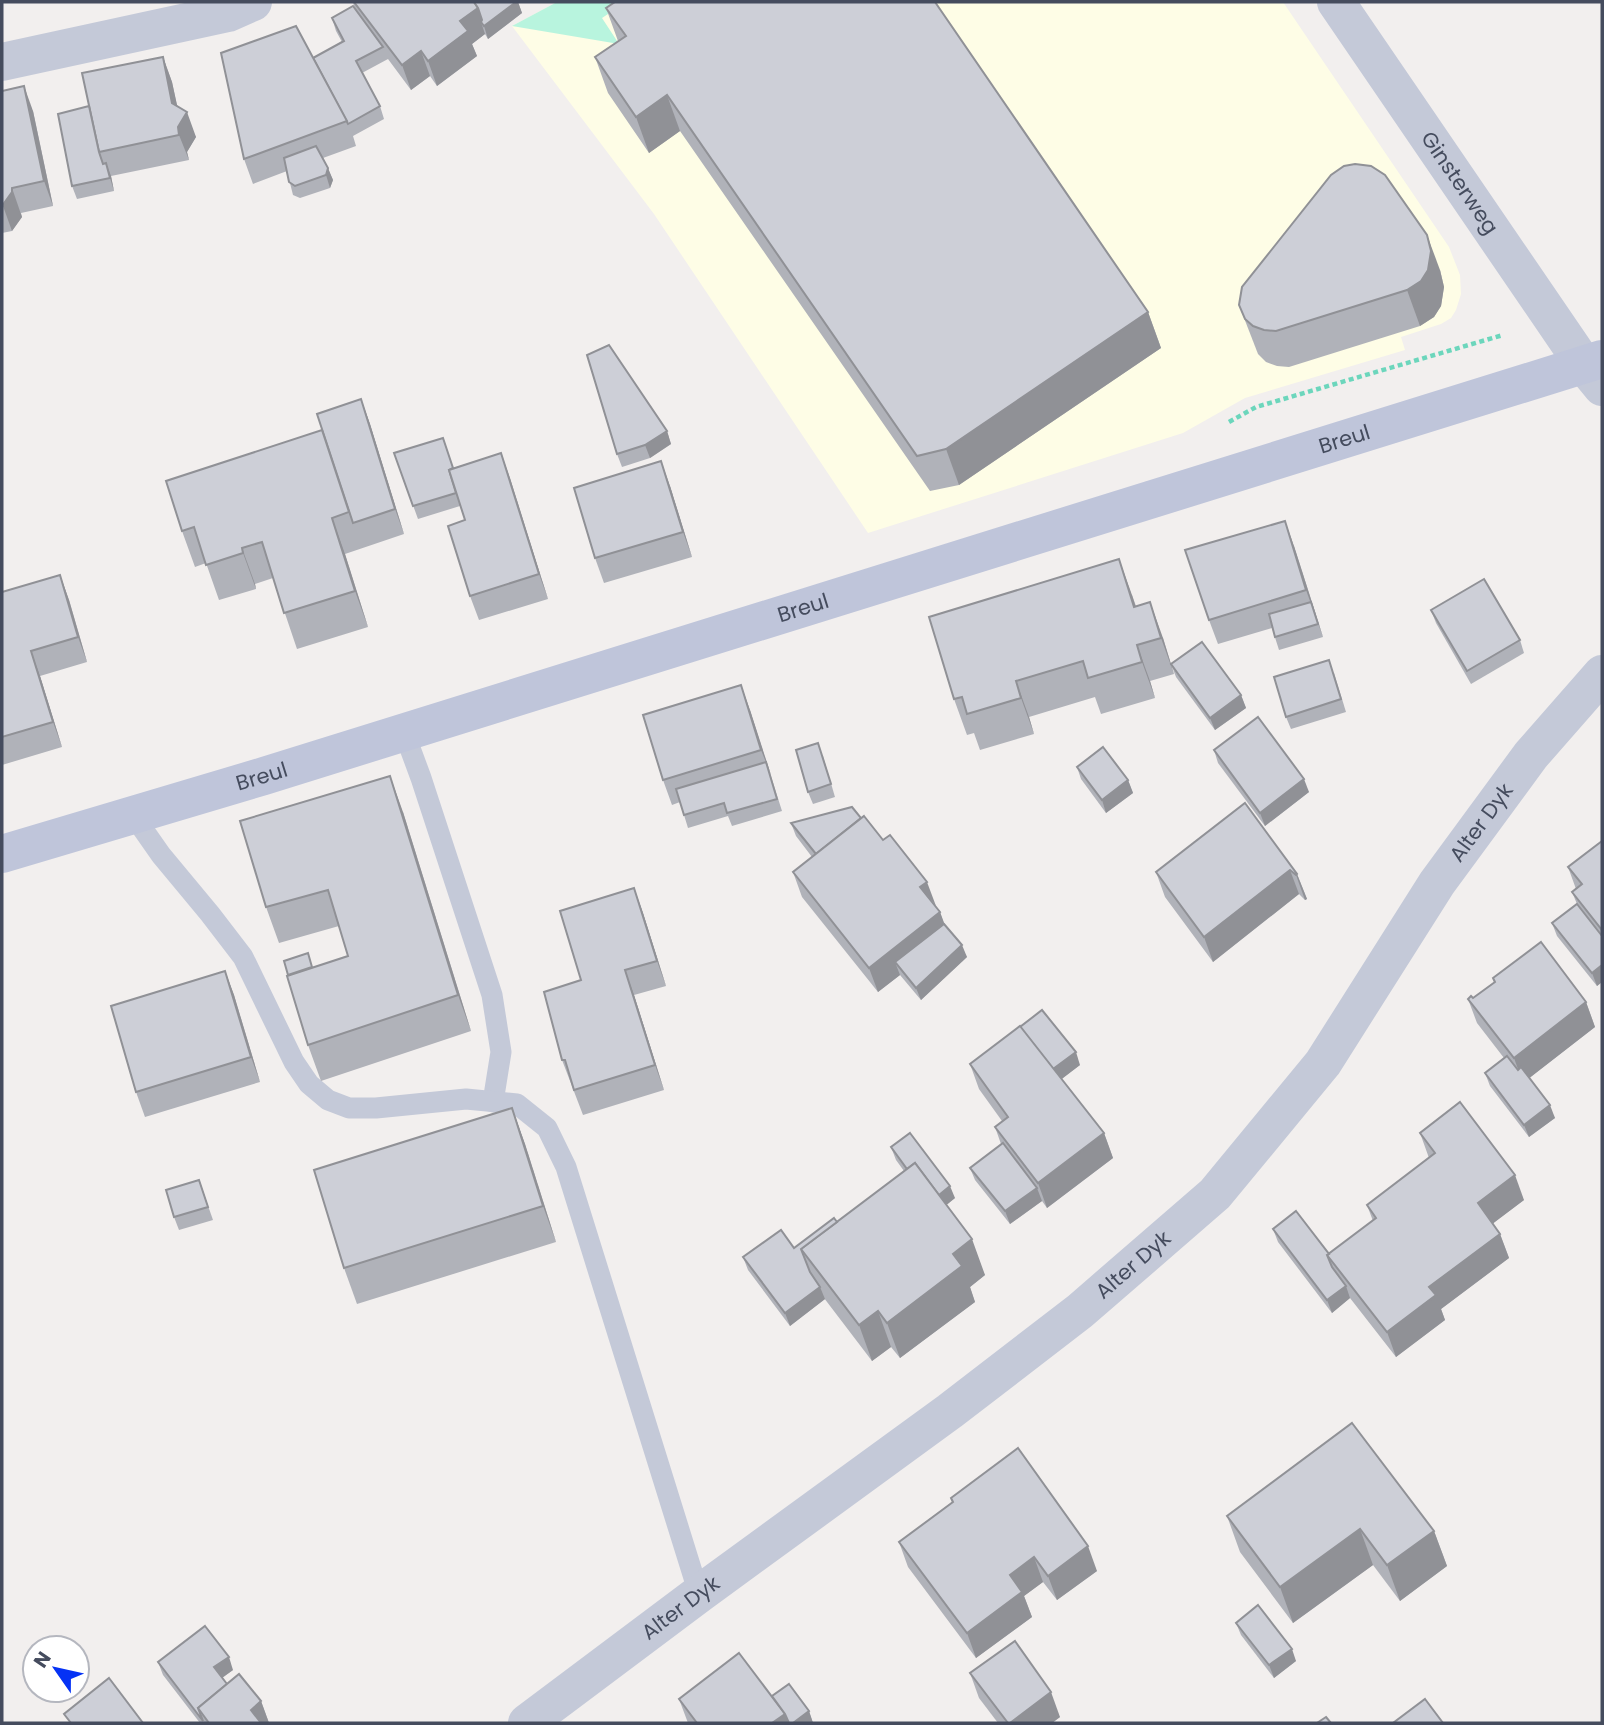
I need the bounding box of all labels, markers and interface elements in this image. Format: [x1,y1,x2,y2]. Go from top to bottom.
street label: Ginsterweg [1414,125,1505,240]
street label: Breul [1315,417,1374,460]
street label: Breul [774,586,832,629]
street label: Breul [232,755,291,798]
street label: Alter Dyk [1442,777,1520,868]
street label: Alter Dyk [1089,1224,1177,1305]
street label: Alter Dyk [635,1569,726,1646]
north arrow [21,1634,91,1704]
text: N [27,1646,58,1673]

